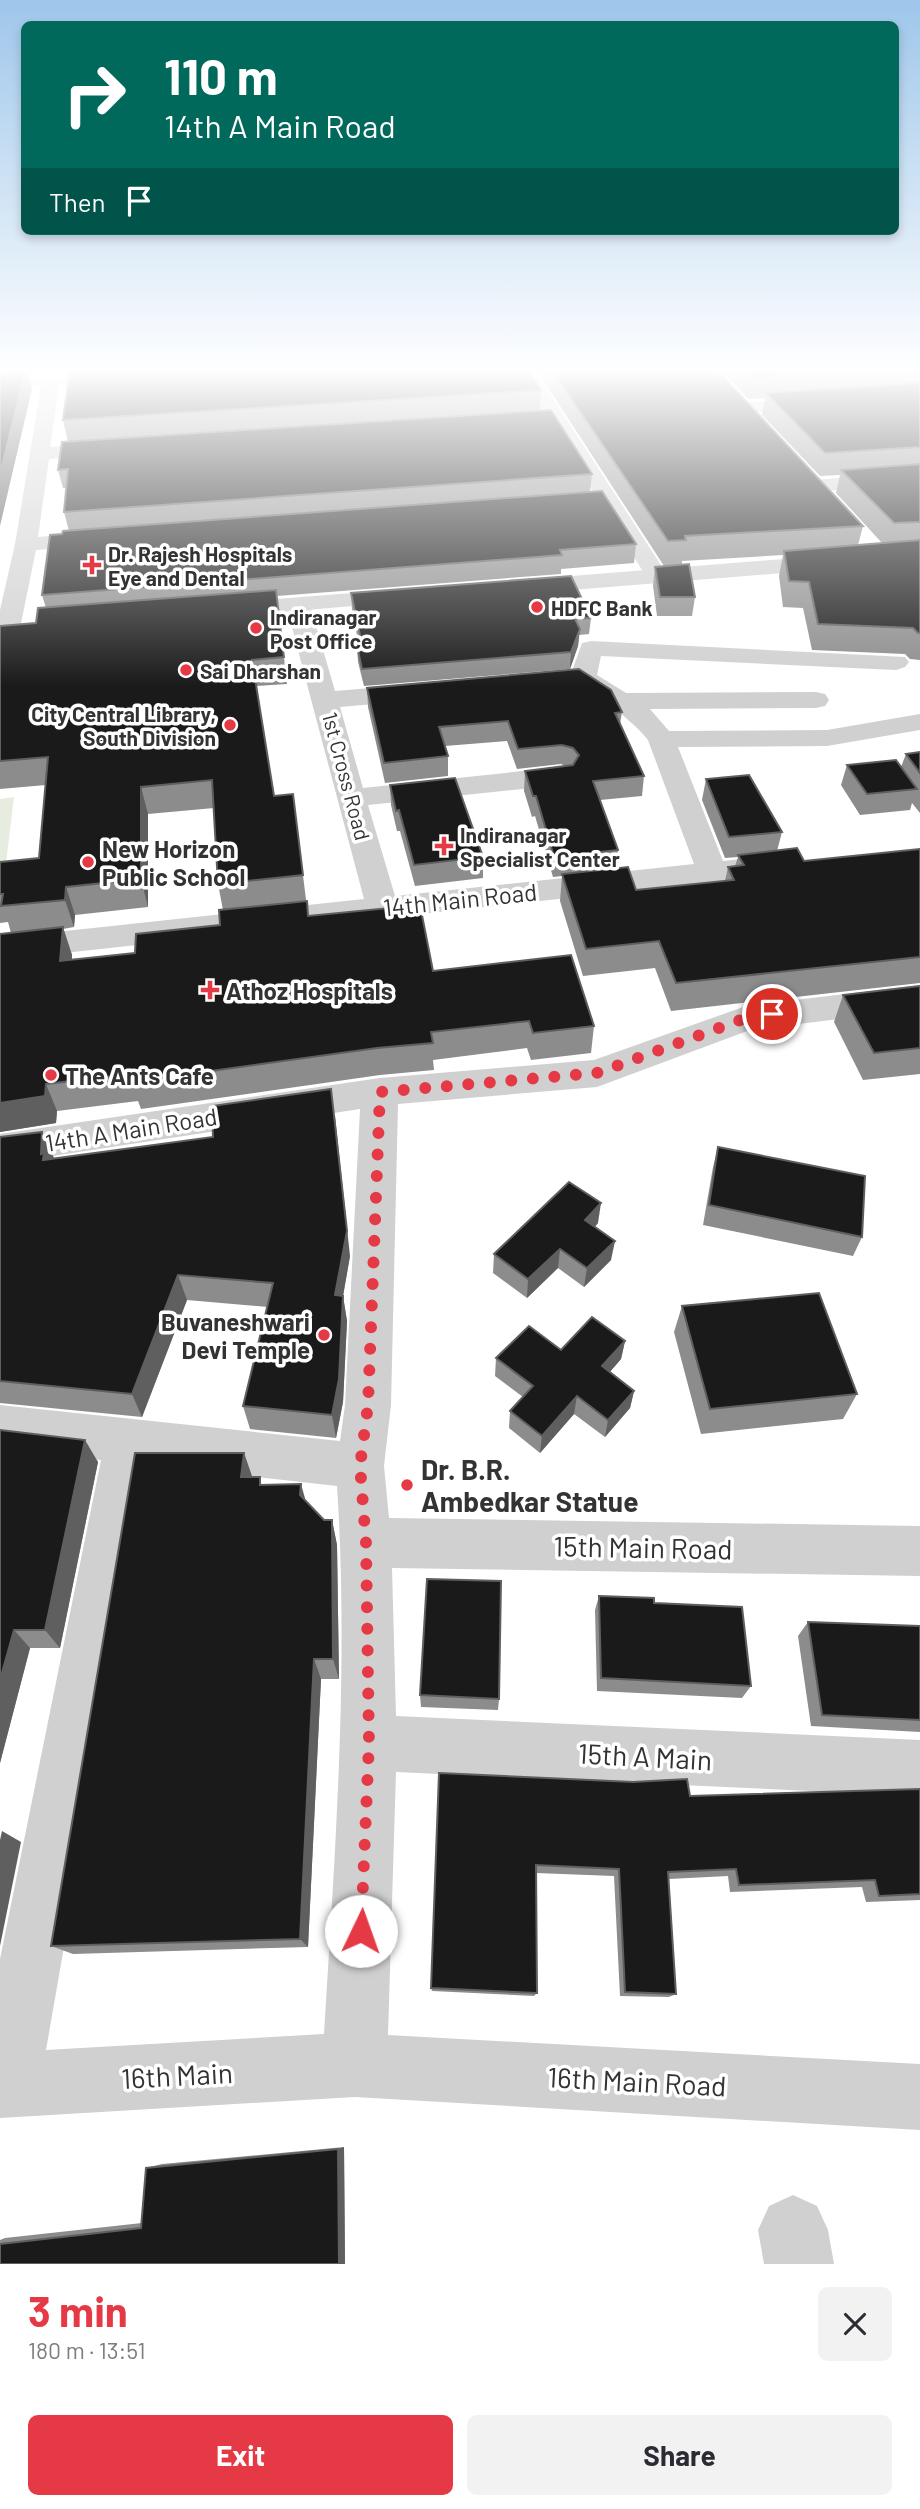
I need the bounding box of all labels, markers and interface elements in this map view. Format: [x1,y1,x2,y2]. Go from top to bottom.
text: 110 m [164,46,278,105]
icon: right [49,49,140,140]
text: 14th A Main Road [164,106,396,144]
icon: arrive [120,182,158,220]
text: Then [49,186,106,217]
place label: Dr. Rajesh Hospitals Eye and Dental [108,541,292,590]
marker: Dr. Rajesh Hospitals Eye and Dental [82,555,102,575]
place label: HDFC Bank [551,595,653,620]
marker: HDFC Bank [529,599,545,615]
place label: Indiranagar Post Office [270,604,377,653]
marker: Indiranagar Post Office [248,620,264,636]
place label: Sai Dharshan [200,658,321,683]
marker: Sai Dharshan [178,662,194,678]
place label: City Central Library, South Division [31,701,216,750]
street label: 1st Cross Road [318,709,376,843]
marker: City Central Library, South Division [222,717,238,733]
place label: Indiranagar Specialist Center [460,822,620,871]
place label: New Horizon Public School [102,834,245,891]
marker: Indiranagar Specialist Center [434,836,454,856]
marker: New Horizon Public School [80,854,96,870]
street label: 14th Main Road [382,877,538,921]
place label: Athoz Hospitals [226,976,393,1005]
marker: Athoz Hospitals [200,980,220,1000]
pin [742,984,802,1044]
icon: arrive [753,995,791,1033]
place label: The Ants Cafe [65,1061,214,1090]
marker: The Ants Cafe [43,1067,59,1083]
street label: 14th A Main Road [43,1101,219,1157]
place label: Buvaneshwari Devi Temple [161,1307,310,1364]
marker: Buvaneshwari Devi Temple [316,1327,332,1343]
place label: Dr. B.R. Ambedkar Statue [421,1452,638,1518]
marker: Dr. B.R. Ambedkar Statue [399,1477,415,1493]
street label: 15th Main Road [553,1528,733,1566]
street label: 15th A Main [577,1736,713,1776]
position arrow [324,1894,398,1968]
street label: 16th Main [120,2055,234,2095]
street label: 16th Main Road [547,2059,727,2103]
text: 3 min [28,2285,128,2335]
button: close [818,2287,892,2361]
text: 180 m · 13:51 [28,2336,146,2364]
button: Exit [28,2415,453,2495]
button: Share [467,2415,892,2495]

